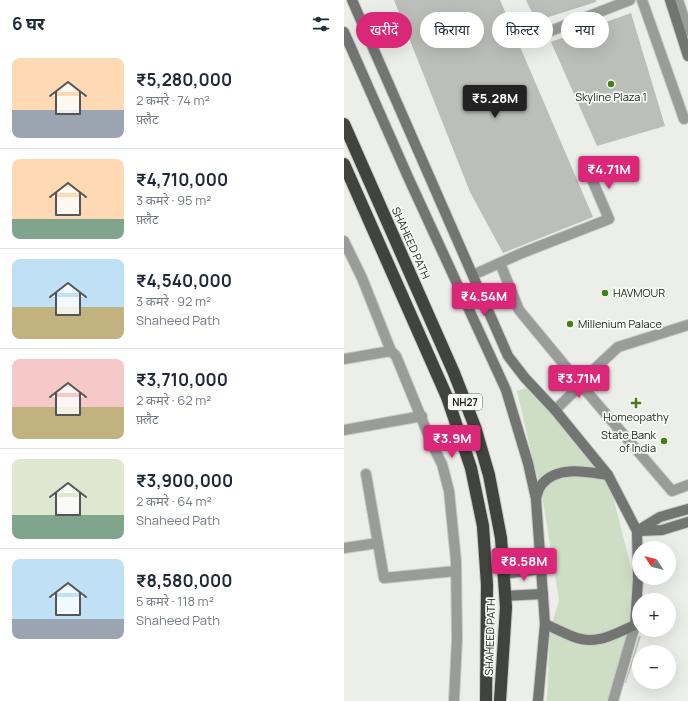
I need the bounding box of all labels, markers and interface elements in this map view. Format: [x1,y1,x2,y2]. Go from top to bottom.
text: 6 घर [12,12,44,35]
chip: खरीदें [356,12,412,48]
chip: किराया [420,12,484,48]
chip: फ़िल्टर [492,12,553,48]
chip: नया [561,12,609,48]
icon: filters [310,13,332,35]
text: ₹5,280,000 [136,68,232,91]
icon: home [44,74,92,122]
marker: Skyline Plaza 1 [606,79,616,89]
pin: ₹5.28M [462,85,528,119]
text: ₹5.28M [472,89,518,107]
place label: Skyline Plaza 1 [575,89,647,104]
text: 2 कमरे · 74 m² [136,91,210,109]
text: फ़्लैट [136,110,159,128]
pin: ₹4.71M [576,156,642,190]
text: ₹4.71M [587,160,631,178]
text: ₹4,710,000 [136,168,228,191]
icon: home [44,175,92,223]
text: 3 कमरे · 95 m² [136,191,211,209]
street label: SHAHEED PATH [389,204,434,281]
text: फ़्लैट [136,210,159,228]
text: ₹4,540,000 [136,269,232,292]
icon: home [44,275,92,323]
pin: ₹4.54M [451,283,517,317]
place label: HAVMOUR [613,285,665,300]
text: ₹4.54M [461,287,507,305]
marker: HAVMOUR [600,288,610,298]
text: 3 कमरे · 92 m² [136,292,211,310]
text: Shaheed Path [136,311,220,329]
place label: Millenium Palace [578,316,662,331]
marker: Millenium Palace [565,319,575,329]
pin: ₹3.71M [546,365,612,399]
text: ₹3,710,000 [136,368,228,391]
text: ₹3.71M [557,369,601,387]
icon: home [44,375,92,423]
text: 2 कमरे · 62 m² [136,391,212,409]
road number: NH27 [448,394,482,410]
marker: Homeopathy [630,397,642,409]
place label: Homeopathy [603,409,669,424]
text: फ़्लैट [136,410,159,428]
pin: ₹3.9M [424,425,480,459]
place label: State Bank of India [601,427,657,455]
text: ₹3.9M [433,429,471,447]
marker: State Bank of India [659,436,669,446]
text: ₹3,900,000 [136,469,233,492]
icon: home [44,475,92,523]
text: 2 कमरे · 64 m² [136,492,212,510]
text: Shaheed Path [136,511,220,529]
north arrow [632,541,676,585]
map controls [632,541,676,689]
pin: ₹8.58M [491,548,557,582]
text: ₹8.58M [501,552,547,570]
text: ₹8,580,000 [136,569,232,592]
icon: home [44,575,92,623]
text: 5 कमरे · 118 m² [136,592,214,610]
button: + [632,593,676,637]
street label: SHAHEED PATH [481,598,498,676]
text: Shaheed Path [136,611,220,629]
button: − [632,645,676,689]

